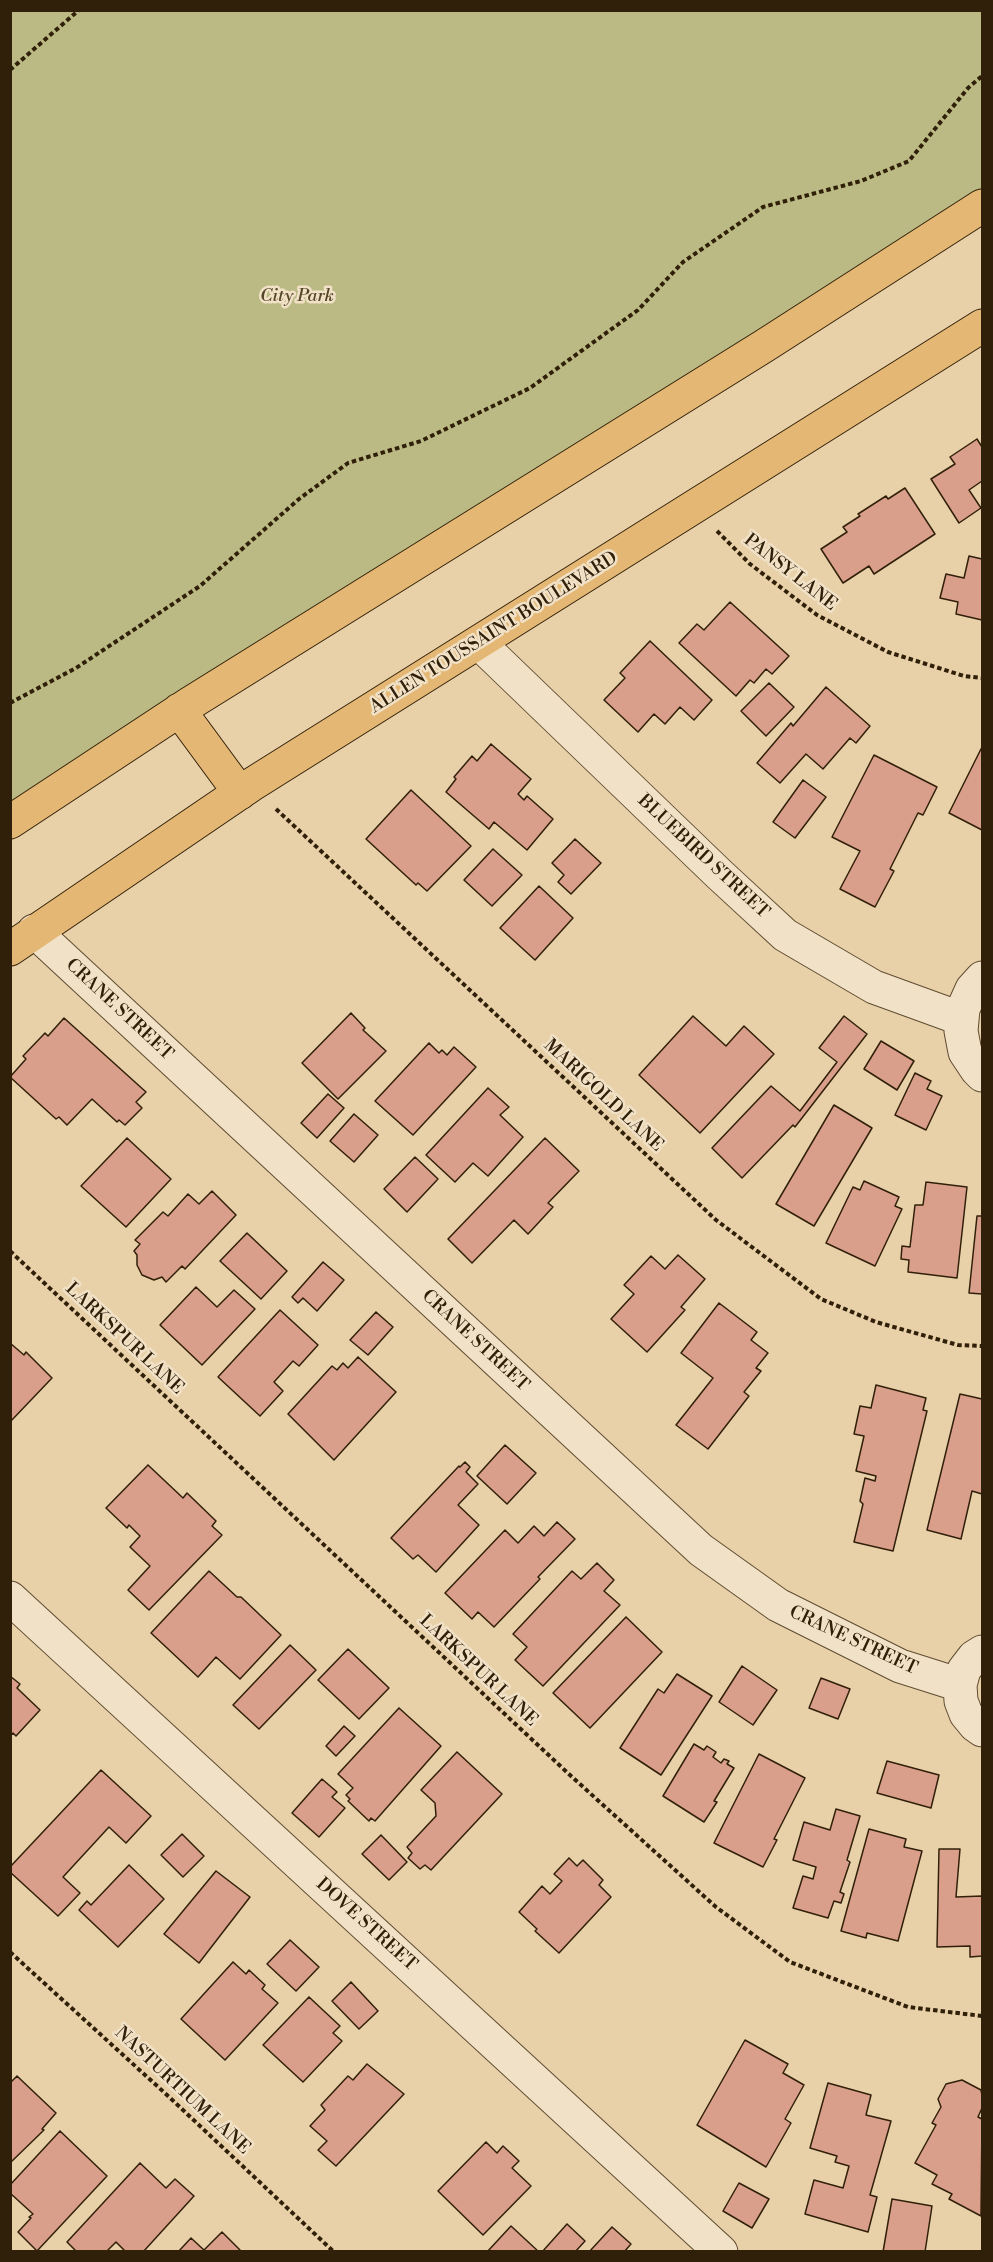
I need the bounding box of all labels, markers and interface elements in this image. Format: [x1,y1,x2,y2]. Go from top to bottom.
park label: City Park [260,286,334,308]
street label: PANSY LANE [739,530,841,616]
street label: ALLEN TOUSSAINT BOULEVARD [366,548,622,718]
street label: BLUEBIRD STREET [633,790,773,924]
street label: CRANE STREET [61,955,177,1065]
street label: MARIGOLD LANE [539,1035,667,1157]
street label: LARKSPUR LANE [60,1279,188,1399]
street label: CRANE STREET [417,1286,533,1396]
street label: CRANE STREET [785,1602,921,1680]
street label: LARKSPUR LANE [414,1611,542,1731]
street label: DOVE STREET [311,1874,421,1976]
street label: NASTURTIUM LANE [110,2023,254,2159]

